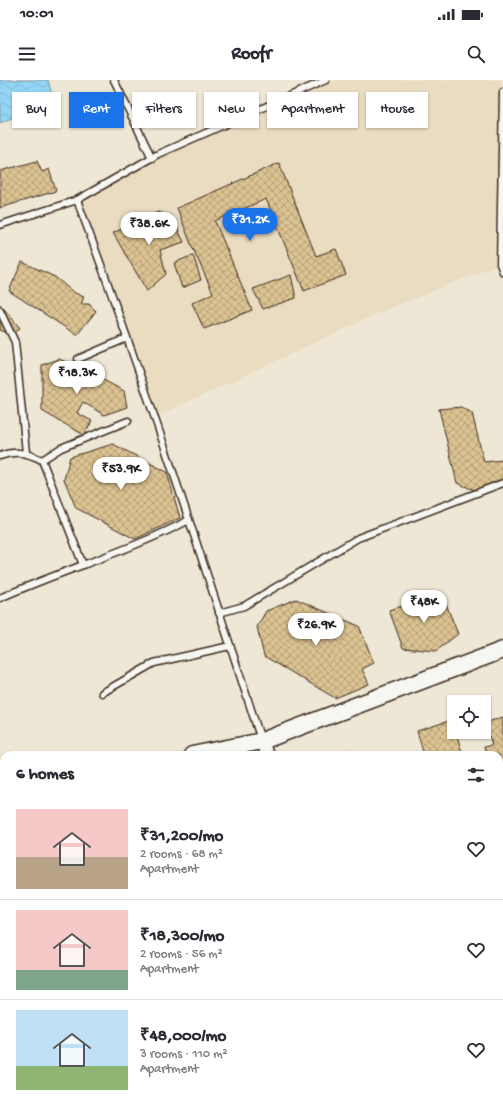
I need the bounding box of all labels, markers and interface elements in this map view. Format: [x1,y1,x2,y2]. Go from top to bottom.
text: 10:01 [20,5,54,23]
icon: menu [16,43,38,65]
icon: search [465,43,487,65]
text: Roofr [232,44,272,65]
chip: Buy [12,92,61,128]
chip: Rent [69,92,124,128]
chip: Filters [132,92,196,128]
chip: New [204,92,259,128]
chip: Apartment [267,92,358,128]
chip: House [366,92,428,128]
pin: ₹31.2K [217,208,283,242]
pin: ₹38.6K [116,212,182,246]
text: ₹31.2K [231,213,269,228]
text: ₹38.6K [129,217,169,232]
pin: ₹18.3K [44,361,110,395]
text: ₹18.3K [58,366,96,381]
pin: ₹53.9K [88,457,154,491]
text: ₹53.9K [102,462,140,477]
pin: ₹48K [400,590,448,624]
text: ₹48K [410,595,438,610]
pin: ₹26.9K [283,613,349,647]
text: ₹26.9K [297,618,335,633]
map controls [447,695,491,739]
button: locate [447,695,491,739]
icon: filters [465,764,487,786]
text: 6 homes [16,765,74,785]
icon: home [48,825,96,873]
text: ₹31,200/mo [140,827,223,847]
icon: heart [465,838,487,860]
text: 2 rooms · 68 m² [140,847,223,862]
text: Apartment [140,862,199,877]
icon: home [48,926,96,974]
text: ₹18,300/mo [140,927,224,947]
icon: heart [465,939,487,961]
text: 2 rooms · 56 m² [140,947,223,962]
text: Apartment [140,962,199,977]
icon: home [48,1026,96,1074]
text: ₹48,000/mo [140,1027,226,1047]
icon: heart [465,1039,487,1061]
text: 3 rooms · 110 m² [140,1047,228,1062]
text: Apartment [140,1062,199,1077]

